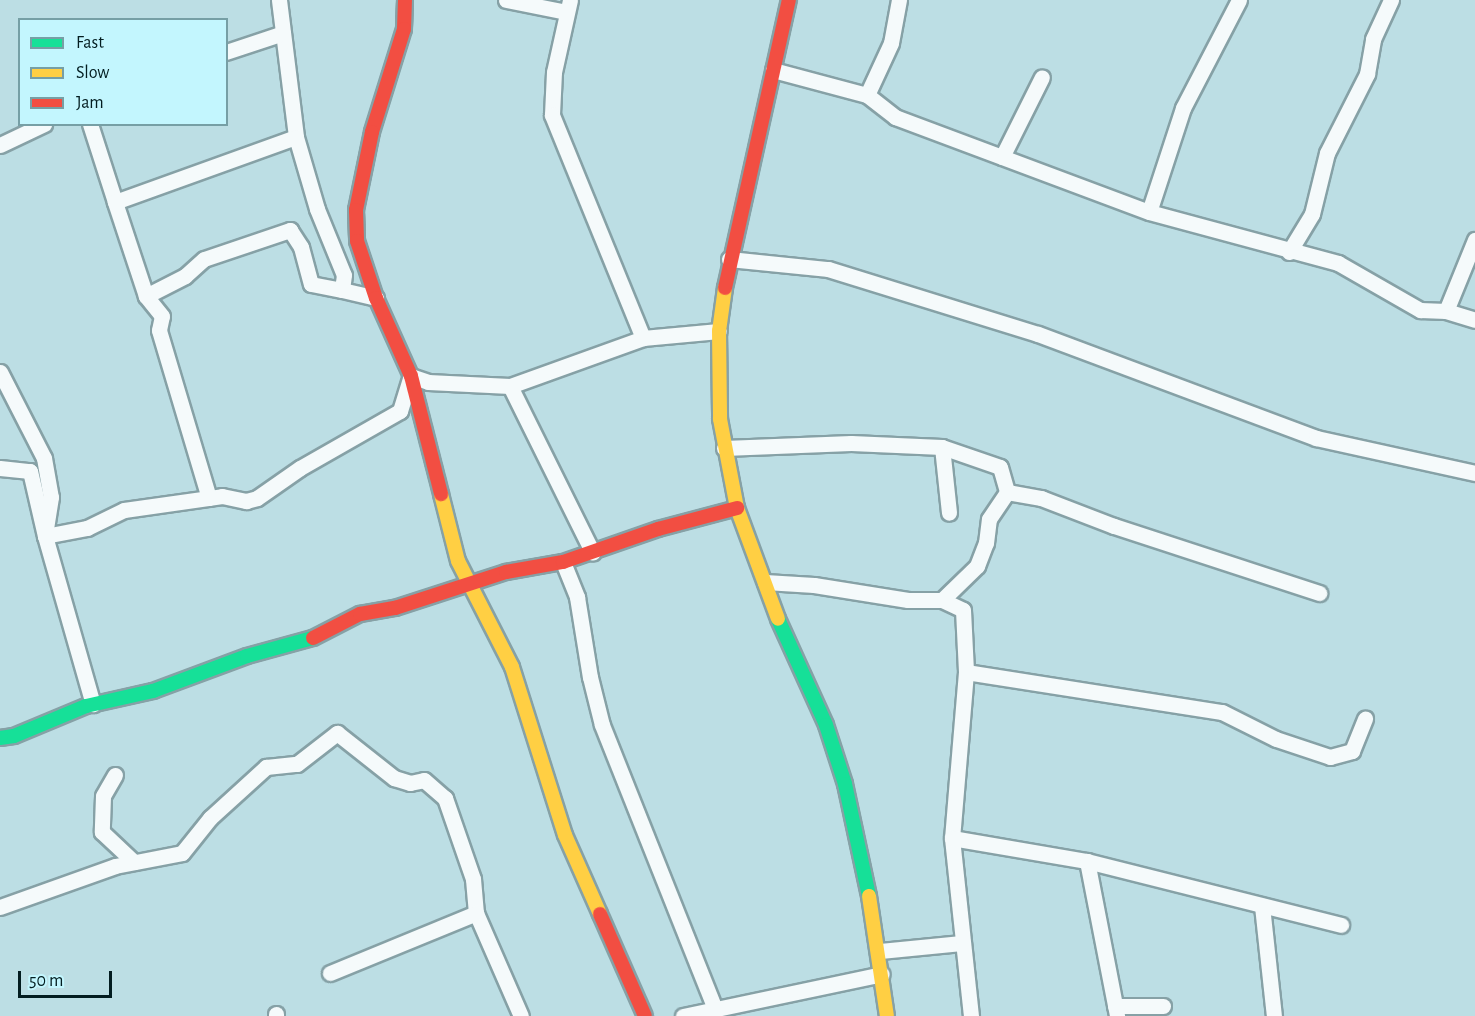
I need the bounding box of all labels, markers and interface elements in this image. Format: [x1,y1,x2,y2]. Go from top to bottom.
legend [18,18,228,126]
text: Fast [76,34,104,52]
text: Slow [76,64,109,82]
text: Jam [76,94,104,112]
scale bar [21,959,116,997]
text: 50 m [29,972,63,990]

